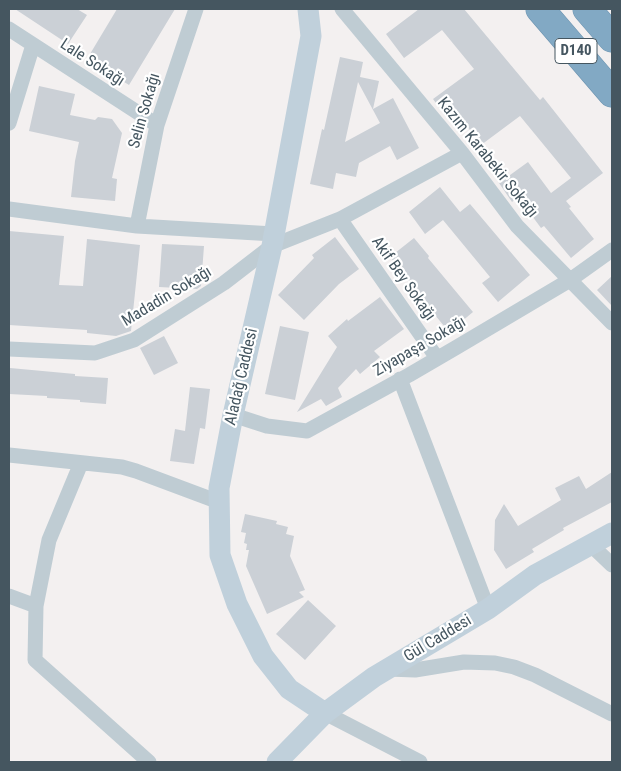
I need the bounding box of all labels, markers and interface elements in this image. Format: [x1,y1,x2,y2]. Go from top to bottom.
street label: Lale Sokağı [56,35,128,91]
road number: D140 [555,38,597,64]
street label: Selin Sokağı [125,71,165,151]
street label: Kazım Karabekir Sokağı [433,94,541,222]
street label: Akif Bey Sokağı [367,233,439,325]
street label: Madadin Sokağı [119,263,215,331]
street label: Ziyapaşa Sokağı [370,313,470,381]
street label: Aladağ Caddesi [222,327,262,427]
street label: Gül Caddesi [401,611,475,667]

